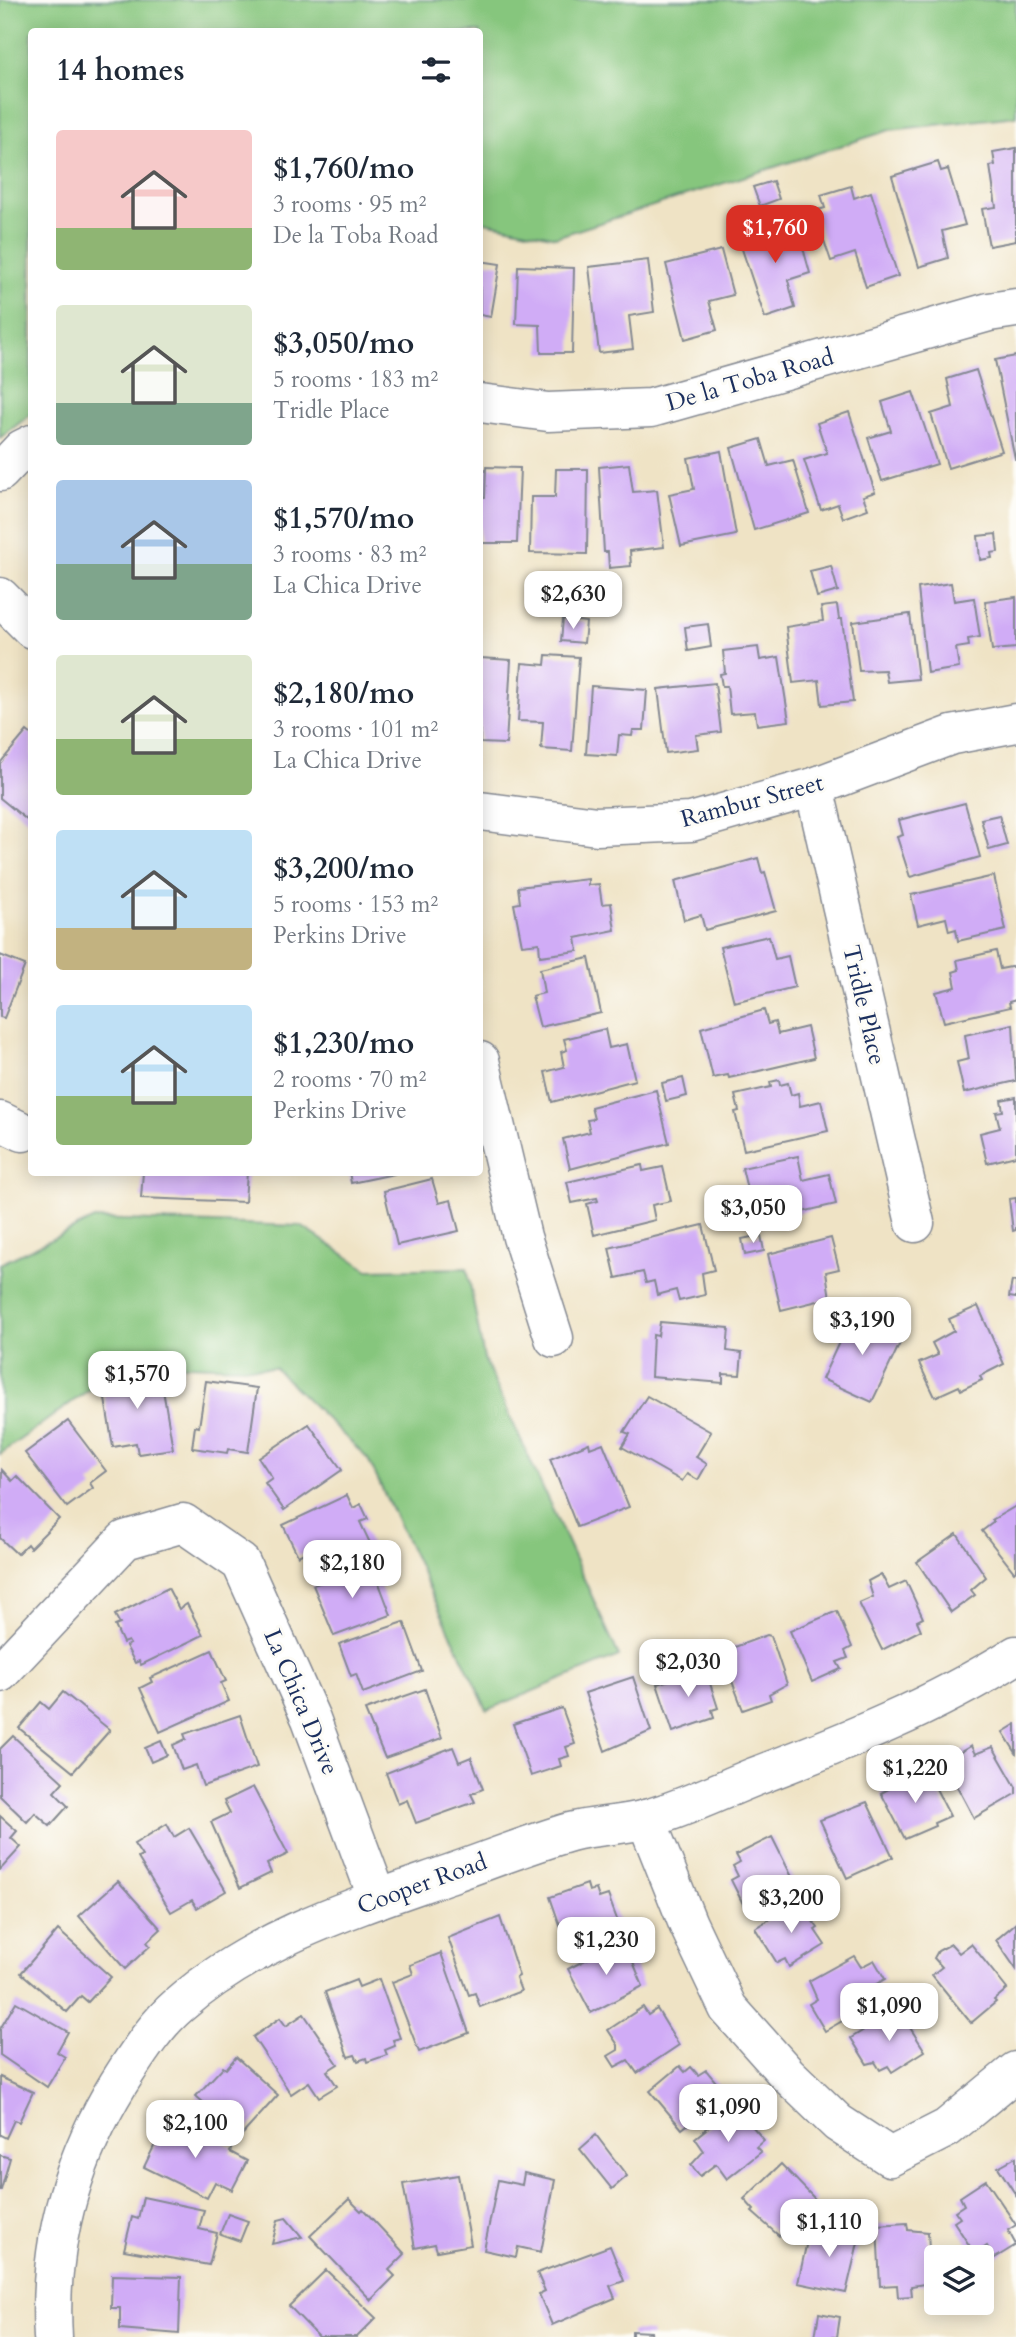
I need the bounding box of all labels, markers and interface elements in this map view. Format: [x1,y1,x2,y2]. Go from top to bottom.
text: 14 homes [56,50,185,91]
icon: filters [417,51,455,89]
text: $1,760/mo [273,148,414,189]
icon: home [112,158,196,242]
text: 3 rooms · 95 m² [273,189,426,220]
pin: $1,760 [718,205,832,265]
text: $1,760 [742,212,808,243]
text: De la Toba Road [273,220,439,251]
text: $3,050/mo [273,323,414,364]
icon: home [112,333,196,417]
street label: De la Toba Road [662,340,838,420]
text: 5 rooms · 183 m² [273,364,438,395]
text: Tridle Place [273,395,390,426]
text: $1,570/mo [273,498,414,539]
icon: home [112,508,196,592]
text: 3 rooms · 83 m² [273,539,426,570]
text: La Chica Drive [273,570,422,601]
pin: $2,630 [516,572,630,631]
text: $2,630 [540,578,606,609]
text: $2,180/mo [273,673,414,714]
icon: home [112,683,196,767]
text: 3 rooms · 101 m² [273,714,438,745]
text: La Chica Drive [273,745,422,776]
street label: Rambur Street [677,766,827,836]
text: $3,200/mo [273,848,414,889]
icon: home [112,858,196,942]
text: 5 rooms · 153 m² [273,889,438,920]
text: Perkins Drive [273,920,407,951]
street label: Tridle Place [834,942,894,1068]
text: $1,230/mo [273,1023,414,1064]
icon: home [112,1033,196,1117]
text: 2 rooms · 70 m² [273,1064,426,1095]
text: Perkins Drive [273,1095,407,1126]
pin: $3,050 [696,1186,810,1245]
text: $3,050 [720,1192,786,1223]
pin: $3,190 [805,1298,919,1357]
text: $3,190 [829,1304,895,1335]
pin: $1,570 [80,1352,194,1411]
text: $1,570 [104,1358,170,1389]
pin: $2,180 [295,1540,409,1600]
text: $2,180 [319,1547,385,1578]
street label: La Chica Drive [255,1624,347,1780]
pin: $2,030 [631,1640,745,1699]
text: $2,030 [655,1646,721,1677]
pin: $1,220 [858,1745,972,1805]
text: $1,220 [882,1752,948,1783]
street label: Cooper Road [352,1845,492,1923]
pin: $3,200 [734,1876,848,1935]
text: $3,200 [758,1882,824,1913]
pin: $1,230 [549,1918,663,1977]
text: $1,230 [573,1924,639,1955]
pin: $1,090 [832,1983,946,2043]
text: $1,090 [856,1990,922,2021]
pin: $1,090 [671,2084,785,2144]
text: $1,090 [695,2091,761,2122]
pin: $2,100 [138,2100,252,2160]
text: $2,100 [162,2107,228,2138]
pin: $1,110 [772,2200,886,2259]
text: $1,110 [796,2206,862,2237]
map controls [924,2245,994,2315]
button: layers [924,2245,994,2315]

